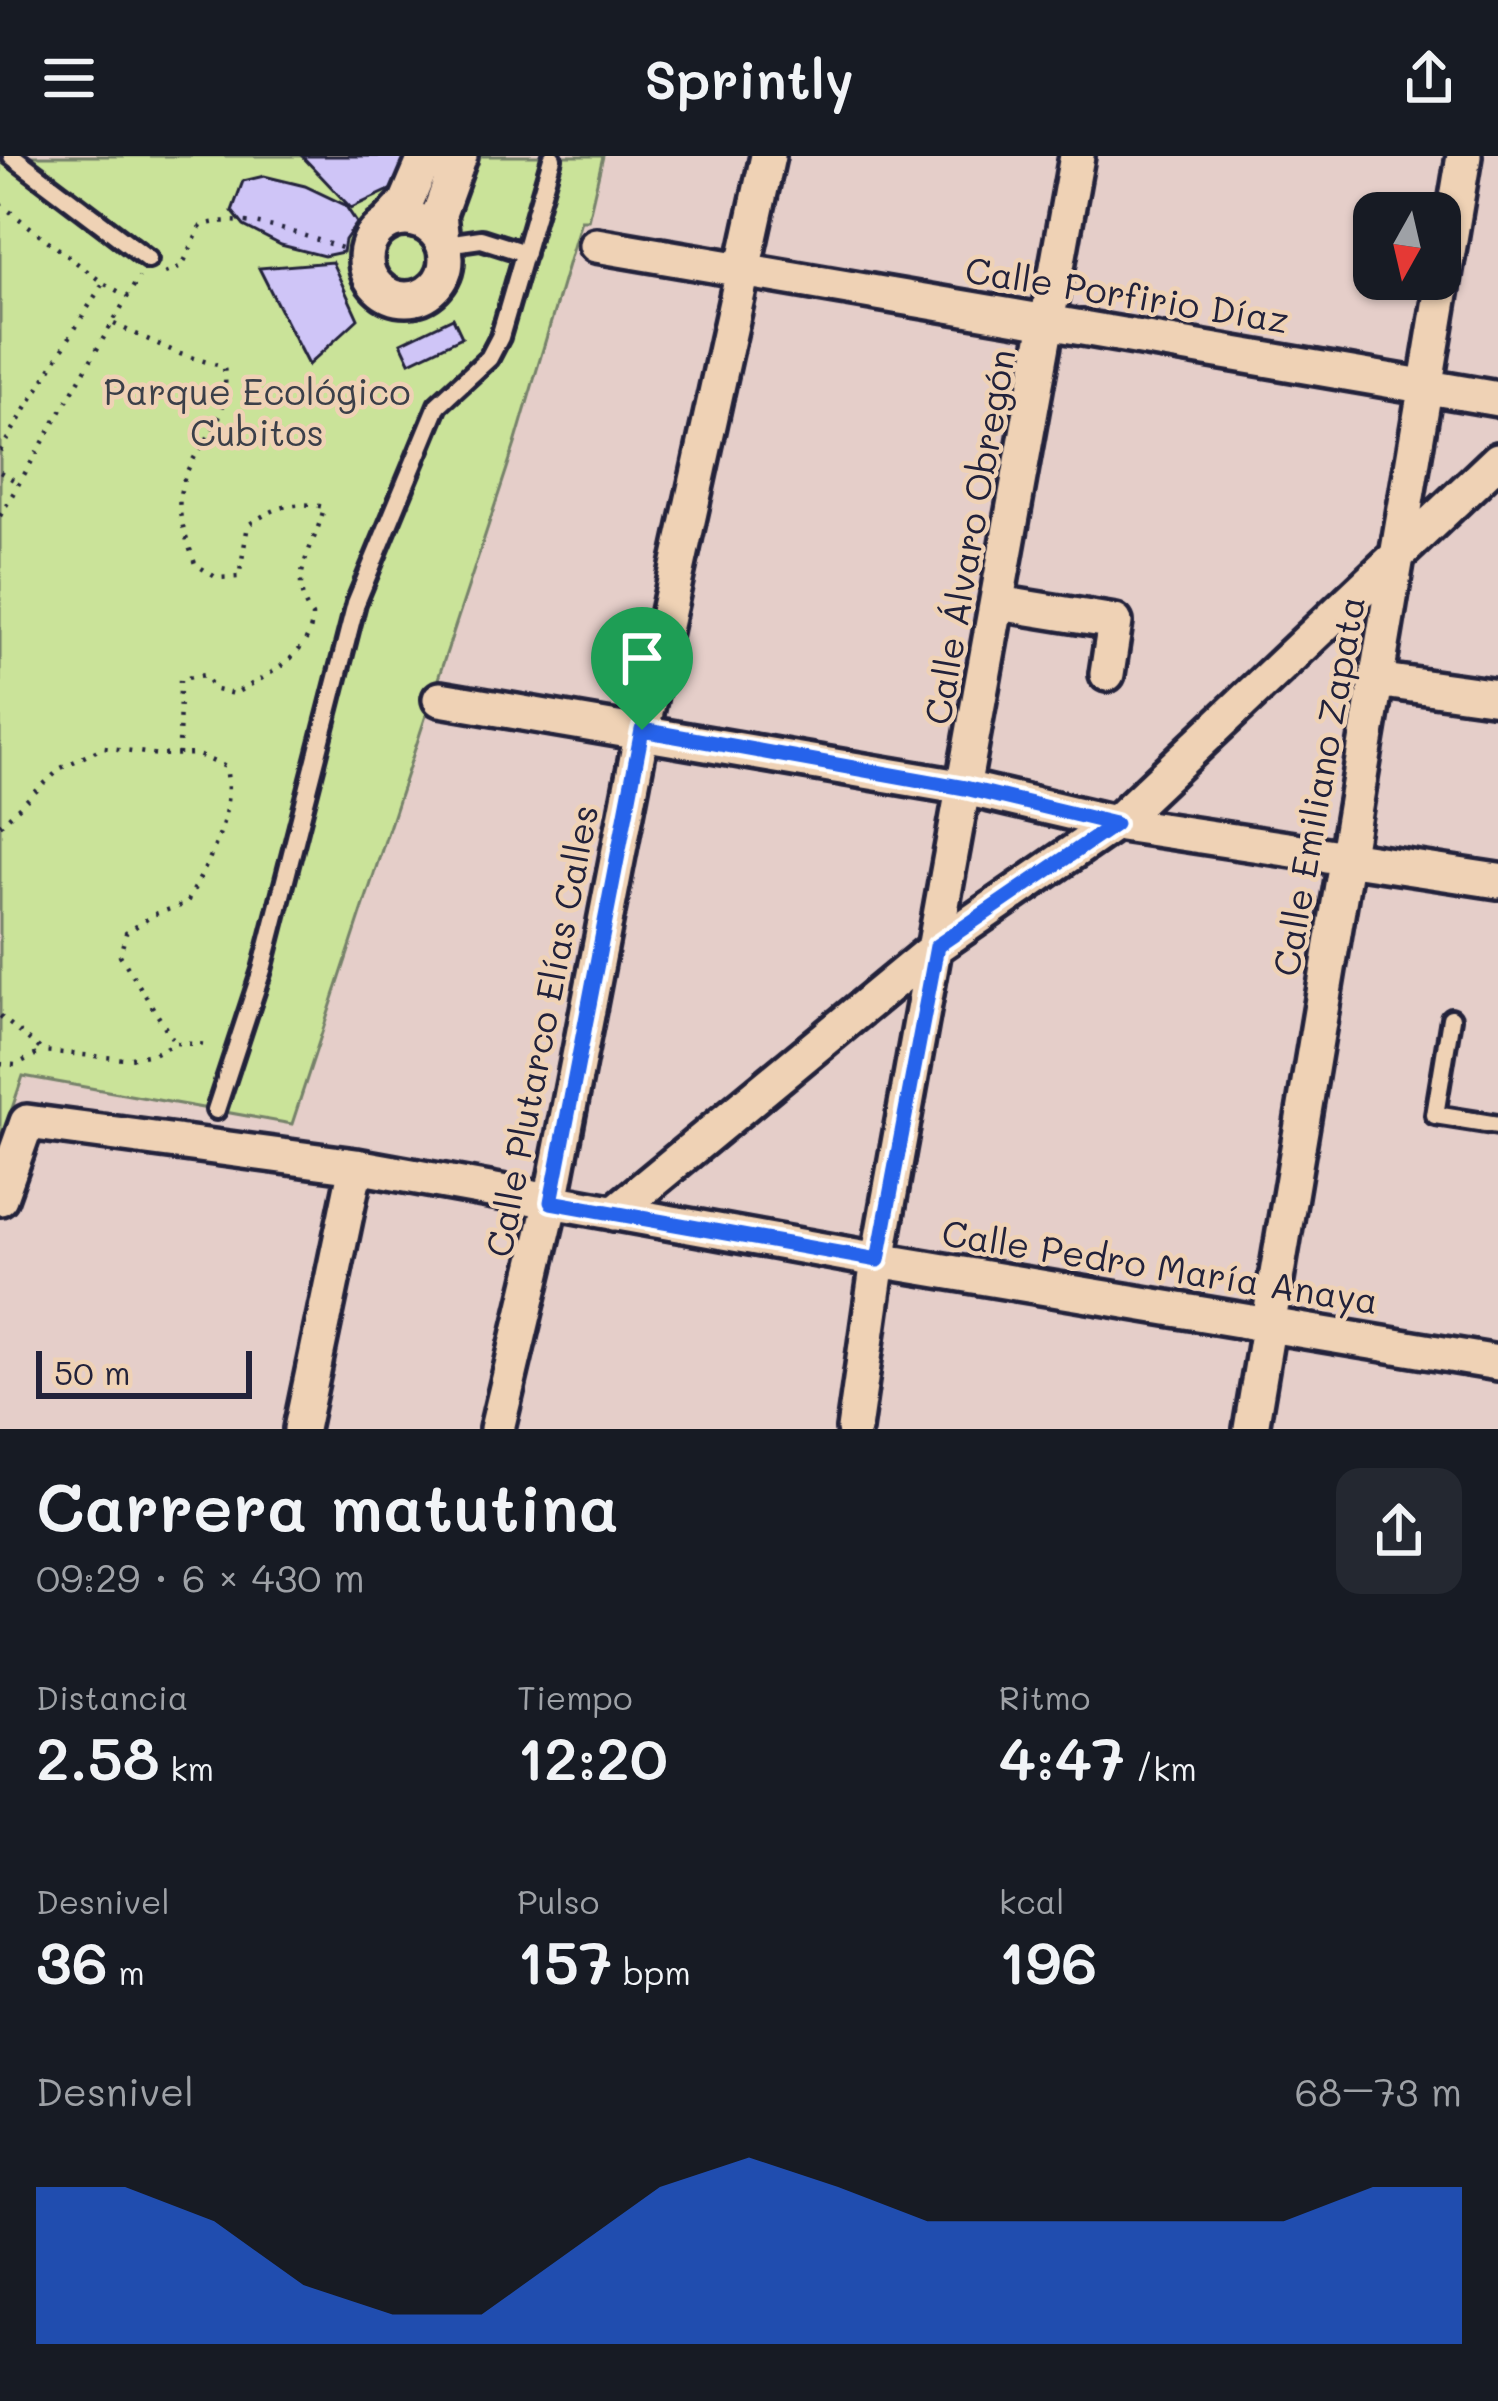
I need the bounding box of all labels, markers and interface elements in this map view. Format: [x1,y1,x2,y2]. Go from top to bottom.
text: Sprintly [644,43,854,114]
icon: menu [36,45,102,111]
icon: share [1396,45,1462,111]
north arrow [1353,192,1461,300]
map controls [1353,192,1461,300]
street label: Calle Porfirio Díaz [962,245,1292,342]
street label: Calle Álvaro Obregón [912,345,1025,728]
park label: Parque Ecológico Cubitos [103,367,411,455]
street label: Calle Emiliano Zapata [1261,592,1374,979]
pin [591,607,693,730]
icon: arrive [609,625,675,691]
street label: Calle Plutarco Elías Calles [474,801,607,1261]
street label: Calle Pedro María Anaya [939,1208,1382,1324]
scale bar [36,1345,252,1398]
text: 50 m [54,1350,130,1393]
text: Carrera matutina [36,1463,619,1549]
button: share [1336,1468,1462,1594]
text: 09:29 · 6 × 430 m [36,1551,365,1602]
text: Distancia [36,1675,188,1718]
text: Tiempo [517,1675,632,1718]
text: Ritmo [999,1675,1090,1718]
text: 2.58 [36,1718,160,1796]
text: 12:20 [517,1718,668,1796]
text: 4:47 [999,1718,1125,1796]
text: km [160,1746,214,1789]
text: /km [1125,1746,1197,1789]
text: Desnivel [36,1879,170,1922]
text: Pulso [517,1879,599,1922]
text: kcal [999,1879,1064,1922]
text: 36 [36,1922,108,2000]
text: 157 [517,1922,612,2000]
text: 196 [999,1922,1097,2000]
text: m [108,1950,145,1993]
text: bpm [612,1950,691,1993]
text: Desnivel [36,2065,194,2116]
text: 68–73 m [1295,2065,1462,2116]

